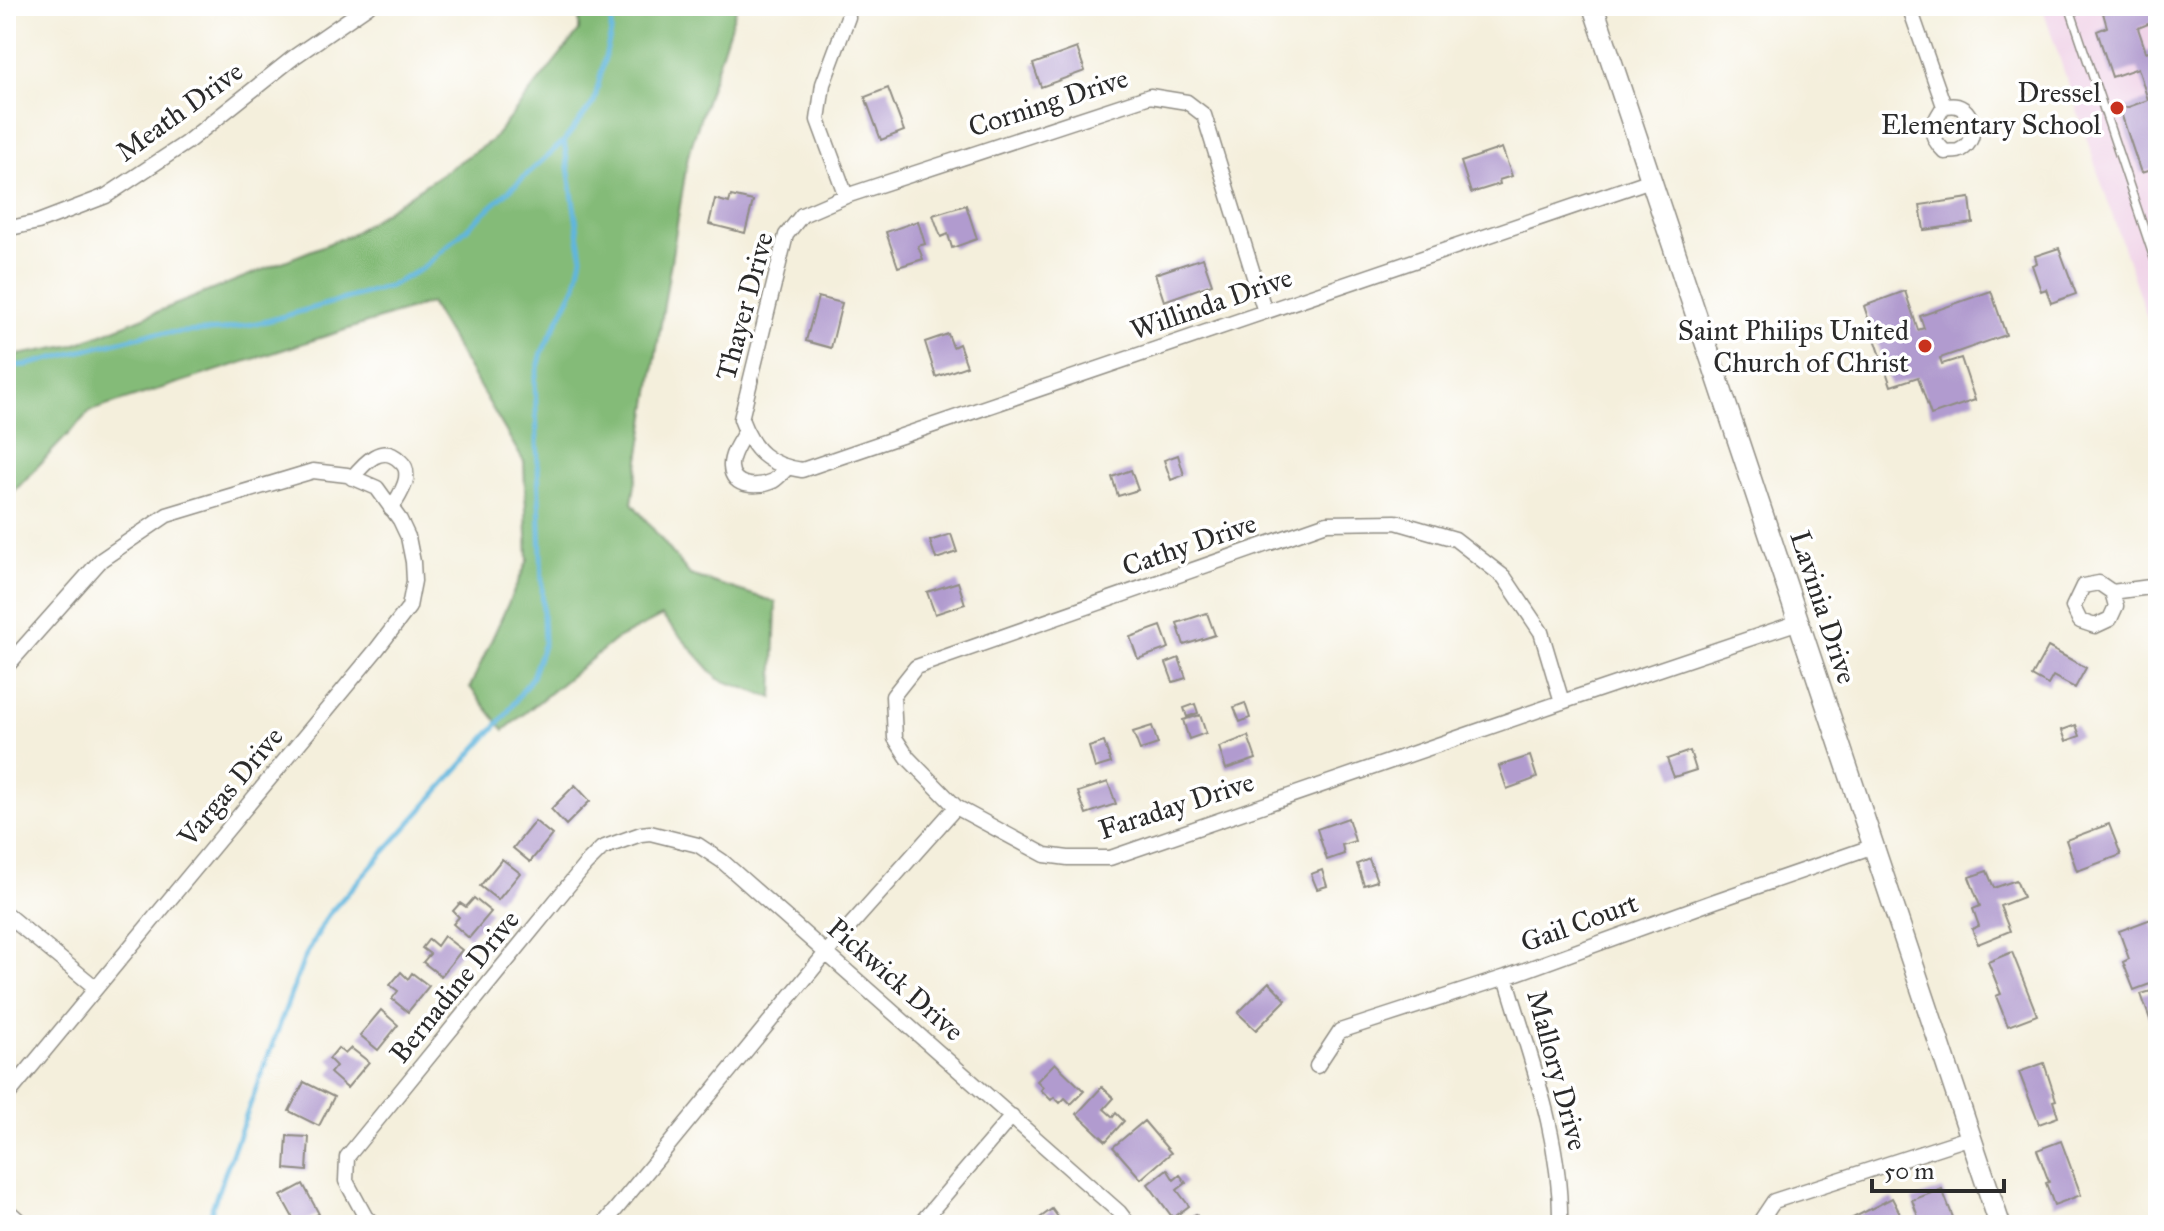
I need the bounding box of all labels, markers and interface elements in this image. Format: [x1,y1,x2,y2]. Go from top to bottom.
street label: Meath Drive [109,54,250,169]
street label: Corning Drive [964,60,1132,145]
place label: Dressel Elementary School [1881,75,2101,142]
marker: Dressel Elementary School [2108,99,2126,117]
street label: Thayer Drive [708,228,781,384]
street label: Willinda Drive [1126,259,1297,348]
place label: Saint Philips United Church of Christ [1678,313,1909,380]
marker: Saint Philips United Church of Christ [1916,337,1934,355]
street label: Cathy Drive [1117,505,1261,584]
street label: Lavinia Drive [1782,526,1865,688]
street label: Vargas Drive [170,719,291,854]
street label: Faraday Drive [1094,764,1258,847]
street label: Gail Court [1516,885,1643,960]
street label: Bernadine Drive [382,903,527,1070]
street label: Pickwick Drive [820,910,971,1048]
street label: Mallory Drive [1519,986,1596,1154]
scale bar [1872,1143,2004,1193]
text: 50 m [1884,1156,1934,1186]

